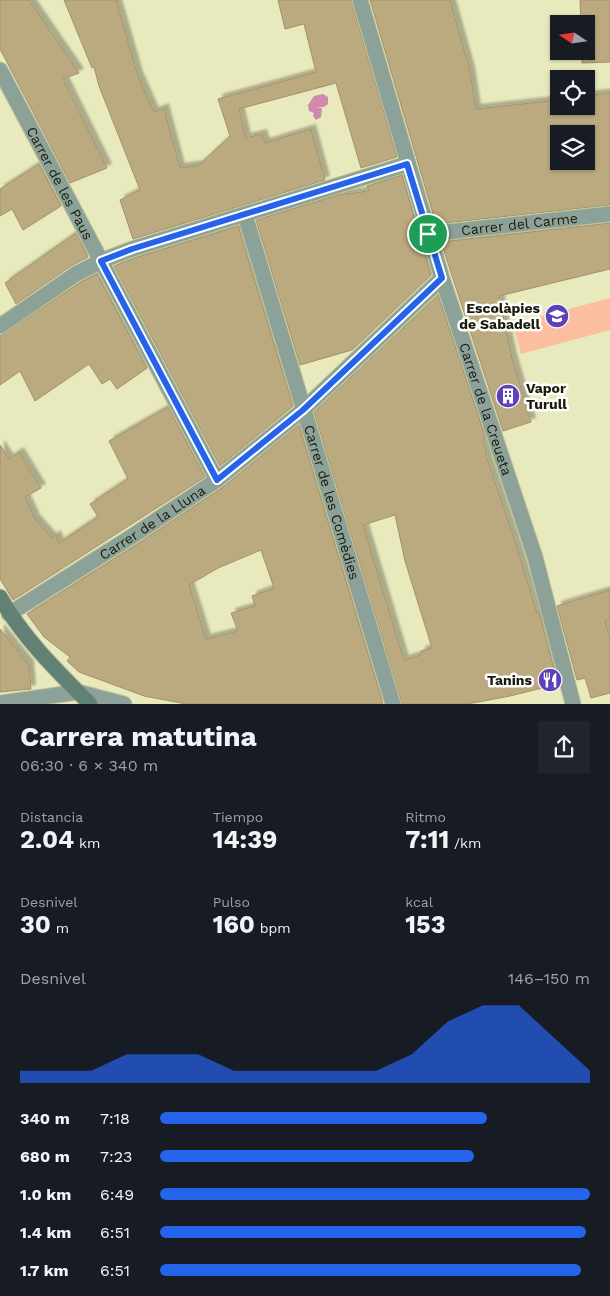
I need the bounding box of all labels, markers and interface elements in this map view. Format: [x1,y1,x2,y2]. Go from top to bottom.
north arrow [550,15,595,60]
map controls [550,15,595,170]
button: locate [550,70,595,115]
street label: Carrer de les Paus [23,124,96,242]
button: layers [550,125,595,170]
street label: Carrer del Carme [460,210,579,238]
pin [407,213,449,255]
icon: arrive [414,220,442,248]
place label: Escolàpies de Sabadell [459,300,541,332]
school or university icon: Escolàpies de Sabadell [544,303,570,329]
street label: Carrer de la Creueta [456,341,515,478]
place label: Vapor Turull [526,380,567,412]
building icon: Vapor Turull [495,383,521,409]
street label: Carrer de les Comèdies [301,423,363,581]
street label: Carrer de la Lluna [96,482,208,563]
restaurant icon: Tanins [537,667,563,693]
place label: Tanins [487,672,533,688]
text: Carrera matutina [20,720,257,753]
button: share [538,721,590,773]
text: 06:30 · 6 × 340 m [20,756,158,775]
text: Distancia [20,809,83,825]
text: Tiempo [213,809,263,825]
text: Ritmo [405,809,446,825]
text: 2.04 [20,825,74,854]
text: 14:39 [213,825,277,854]
text: 7:11 [405,825,449,854]
text: km [74,835,100,851]
text: /km [449,835,481,851]
text: Desnivel [20,894,78,910]
text: Pulso [213,894,250,910]
text: kcal [405,894,433,910]
text: 30 [20,910,51,939]
text: 160 [213,910,255,939]
text: 153 [405,910,446,939]
text: m [51,920,69,936]
text: bpm [255,920,291,936]
text: Desnivel [20,969,86,988]
text: 146–150 m [508,969,590,988]
text: 340 m [20,1109,70,1128]
text: 7:18 [100,1109,130,1128]
text: 680 m [20,1147,70,1166]
text: 7:23 [100,1147,132,1166]
text: 1.0 km [20,1185,71,1204]
text: 6:49 [100,1185,134,1204]
text: 1.4 km [20,1223,71,1242]
text: 6:51 [100,1223,130,1242]
text: 1.7 km [20,1261,69,1280]
text: 6:51 [100,1261,130,1280]

